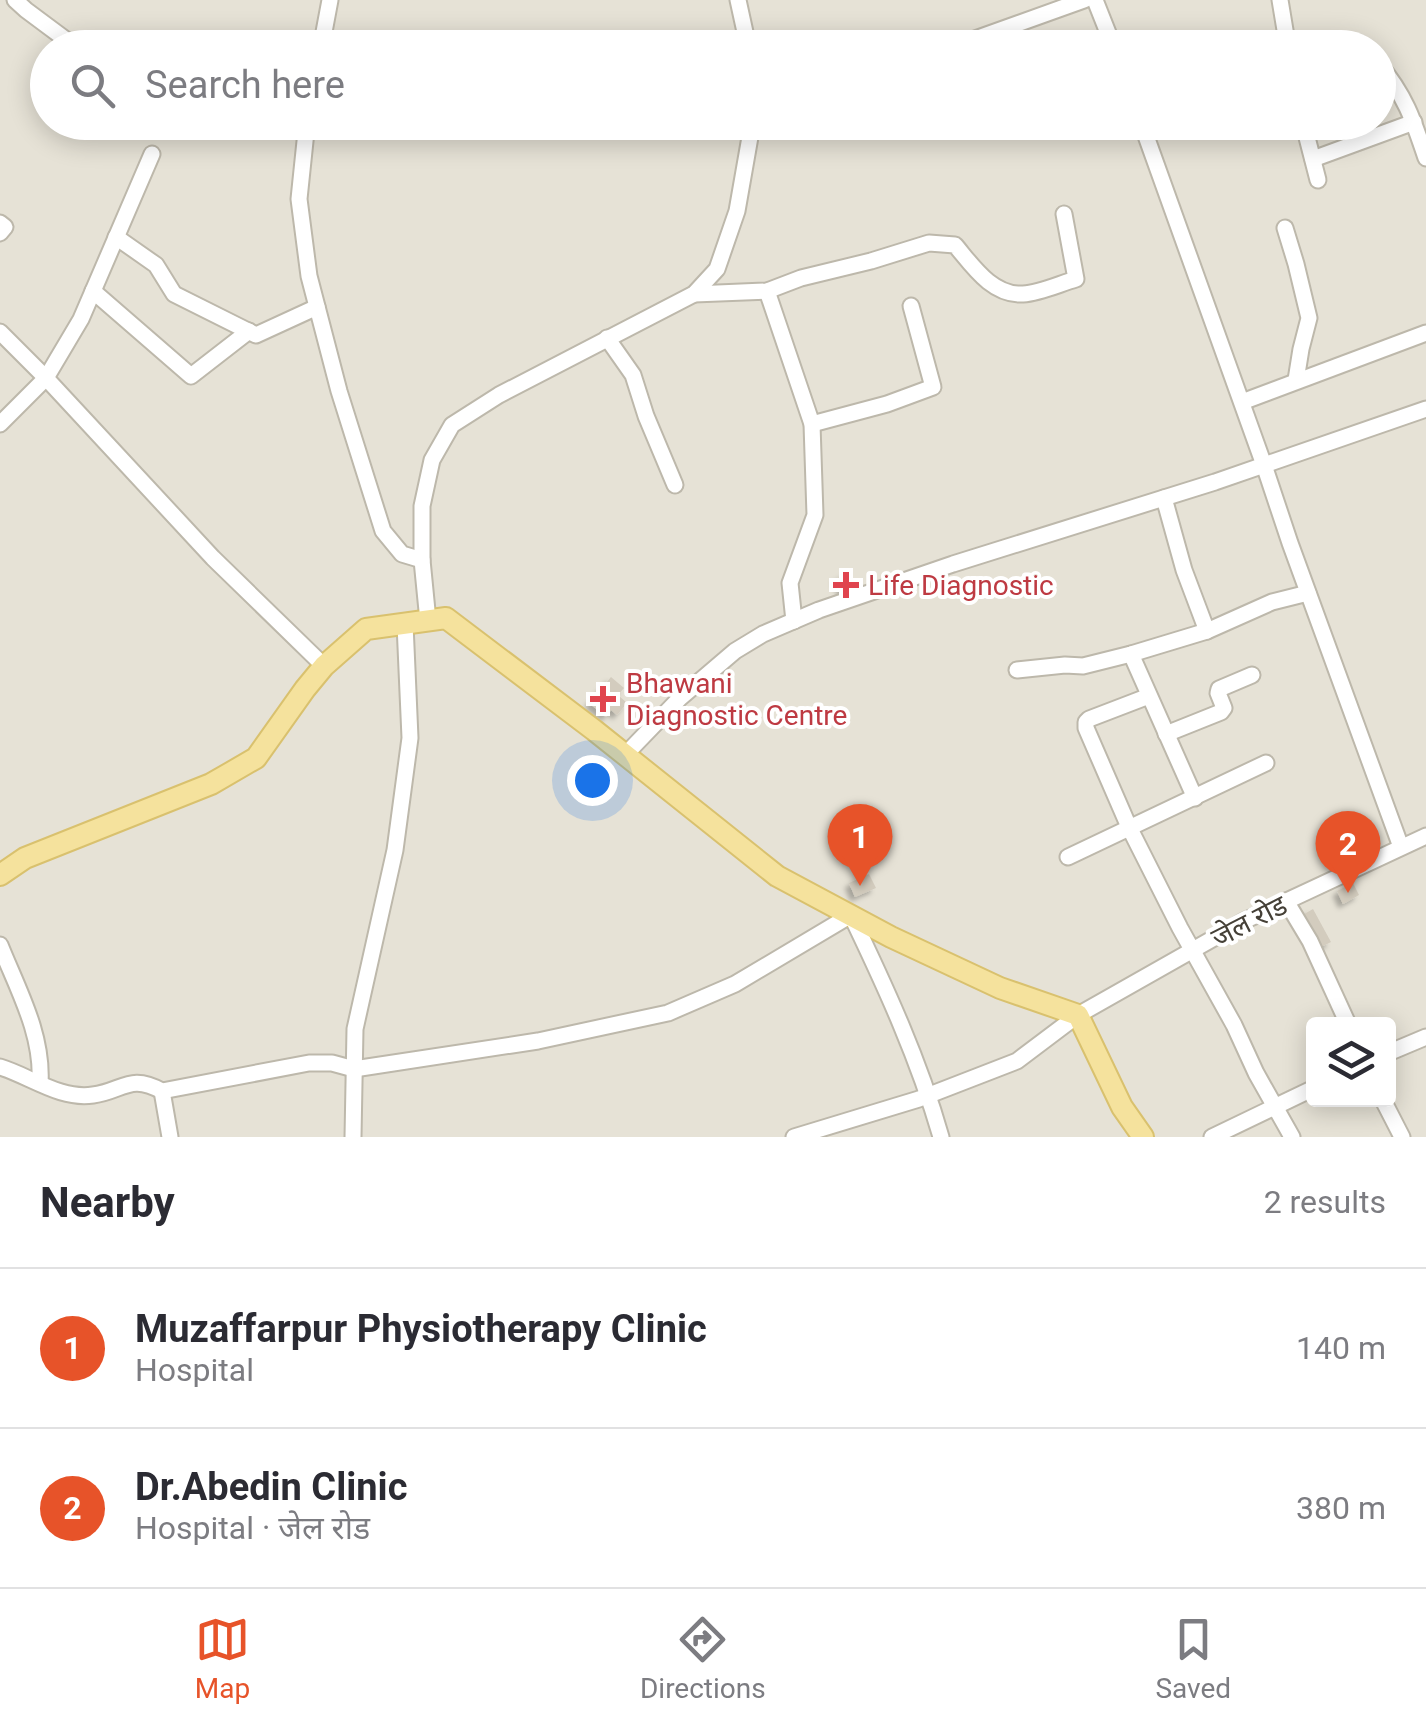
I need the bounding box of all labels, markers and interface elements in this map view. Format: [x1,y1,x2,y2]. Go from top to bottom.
search box [30,30,1396,140]
icon: search [65,58,120,113]
text: Search here [145,63,345,107]
place label: Life Diagnostic [868,569,1054,602]
marker: Life Diagnostic [833,572,859,598]
place label: Bhawani Diagnostic Centre [626,667,847,732]
marker: Bhawani Diagnostic Centre [590,686,616,712]
your location [567,755,618,806]
pin: 1 [828,804,892,886]
pin: 2 [1316,810,1380,893]
street label: जेल रोड [1206,888,1293,954]
map controls [1306,1017,1396,1107]
button: layers [1306,1017,1396,1107]
text: Nearby [40,1178,175,1227]
text: 2 results [1264,1183,1386,1221]
text: Muzaffarpur Physiotherapy Clinic [135,1307,707,1351]
text: 1 [63,1329,82,1367]
text: 140 m [1296,1329,1386,1367]
text: Hospital [135,1351,254,1389]
text: Dr.Abedin Clinic [135,1465,407,1509]
text: 2 [63,1489,82,1527]
text: 380 m [1296,1489,1386,1527]
text: Hospital · जेल रोड [135,1509,370,1547]
tab: Map [195,1612,250,1705]
tab: Directions [640,1612,766,1705]
tab: Saved [1155,1612,1231,1705]

